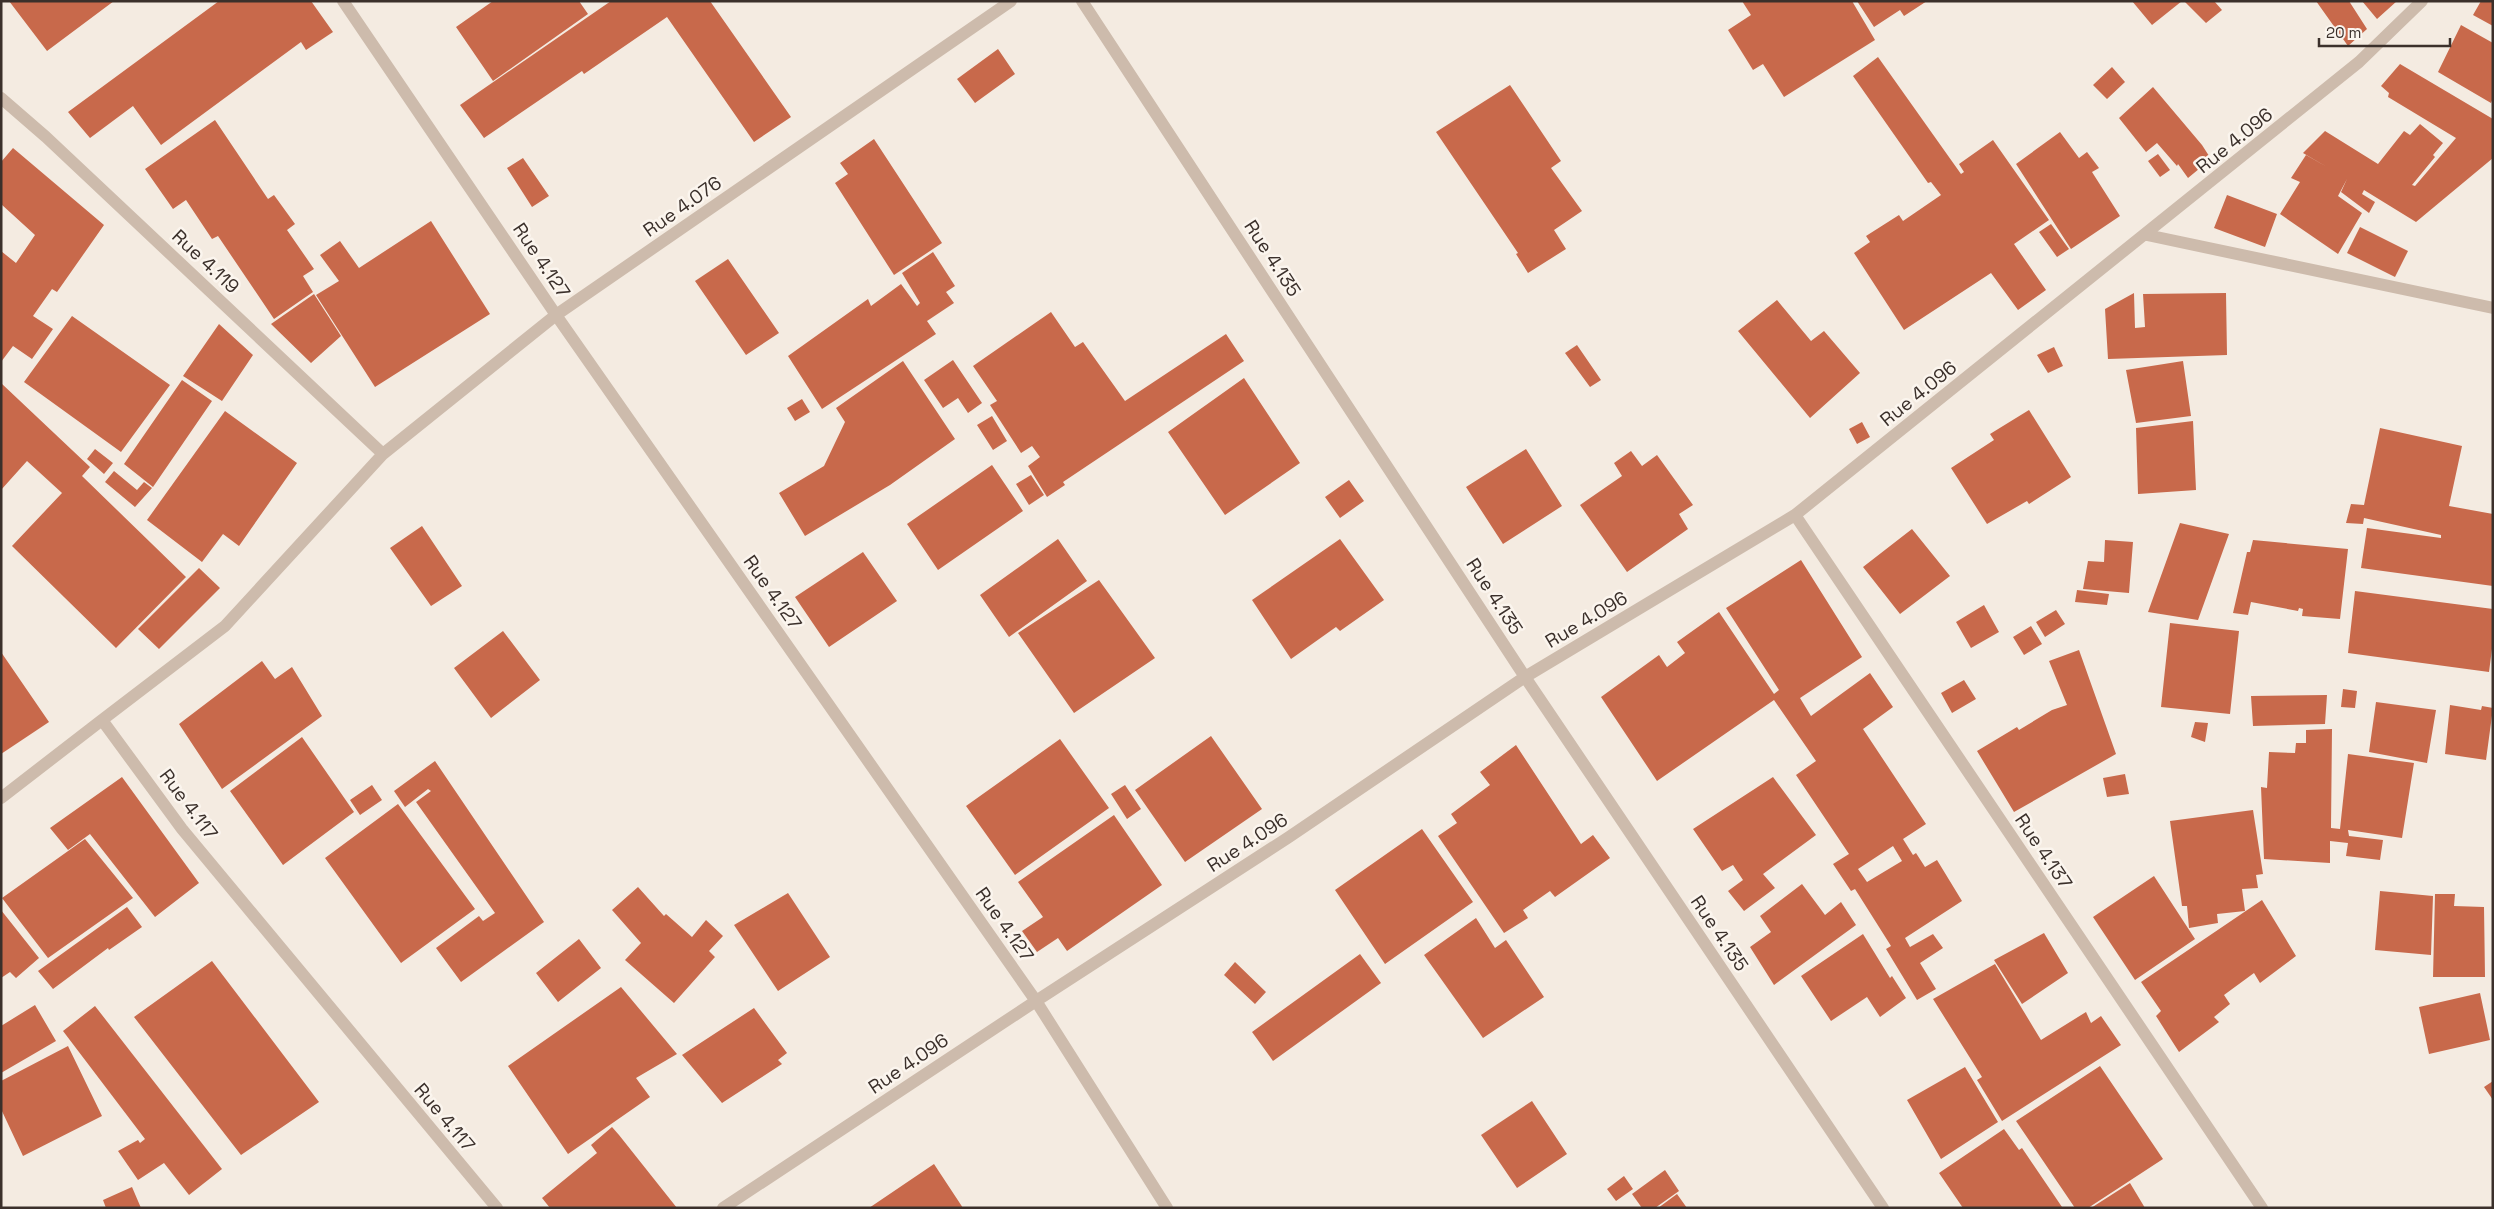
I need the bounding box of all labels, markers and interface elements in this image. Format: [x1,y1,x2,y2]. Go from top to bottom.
scale bar [2319,15,2450,47]
text: 20 m [2326,23,2361,42]
street label: Rue 4.096 [2191,102,2278,179]
street label: Rue 4.076 [638,170,726,243]
street label: Rue 4.135 [1239,215,1307,301]
street label: Rue 4.127 [507,218,576,303]
street label: Rue 4.119 [167,224,245,299]
street label: Rue 4.096 [1875,355,1962,432]
street label: Rue 4.127 [738,550,808,635]
street label: Rue 4.135 [1461,553,1529,639]
street label: Rue 4.096 [1541,585,1632,654]
street label: Rue 4.117 [154,764,224,845]
street label: Rue 4.096 [1202,807,1292,878]
street label: Rue 4.137 [2009,809,2078,894]
street label: Rue 4.127 [970,882,1040,967]
street label: Rue 4.135 [1685,890,1754,976]
street label: Rue 4.096 [863,1027,953,1099]
street label: Rue 4.117 [409,1078,481,1157]

